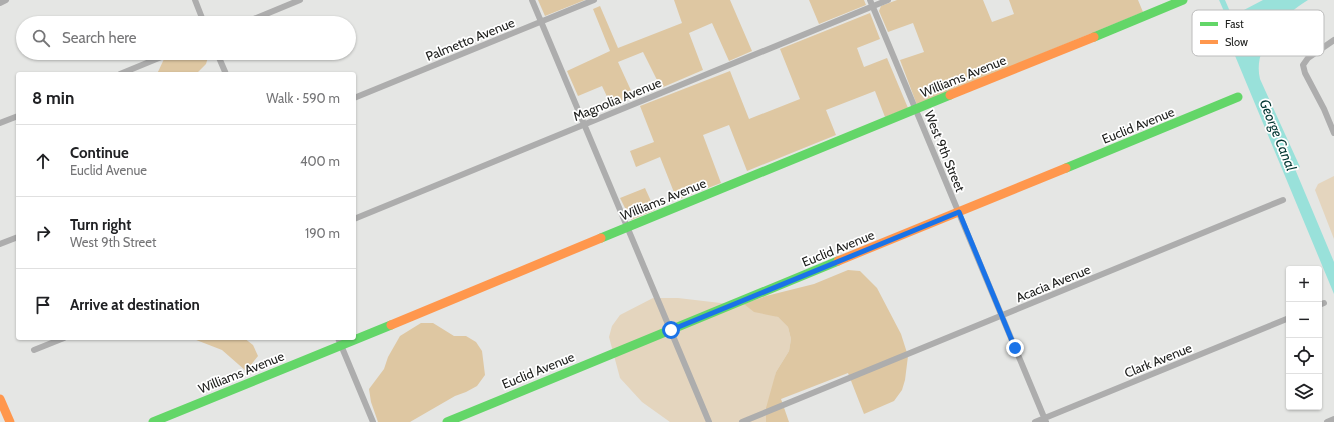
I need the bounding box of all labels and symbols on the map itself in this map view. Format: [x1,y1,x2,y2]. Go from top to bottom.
legend [1192,10,1324,56]
street label: Palmetto Avenue [423,14,517,64]
text: Fast [1225,17,1244,31]
text: Slow [1225,35,1248,49]
street label: Williams Avenue [918,51,1009,100]
street label: Magnolia Avenue [571,74,664,124]
water label: George Canal [1255,97,1301,174]
street label: Euclid Avenue [1099,103,1177,147]
street label: West 9th Street [921,108,969,195]
street label: Williams Avenue [618,174,709,223]
street label: Euclid Avenue [799,226,877,270]
street label: Acacia Avenue [1013,261,1093,305]
route start [662,321,680,339]
route end [1006,339,1024,357]
street label: Clark Avenue [1122,339,1194,381]
street label: Williams Avenue [196,347,287,396]
street label: Euclid Avenue [499,348,577,392]

